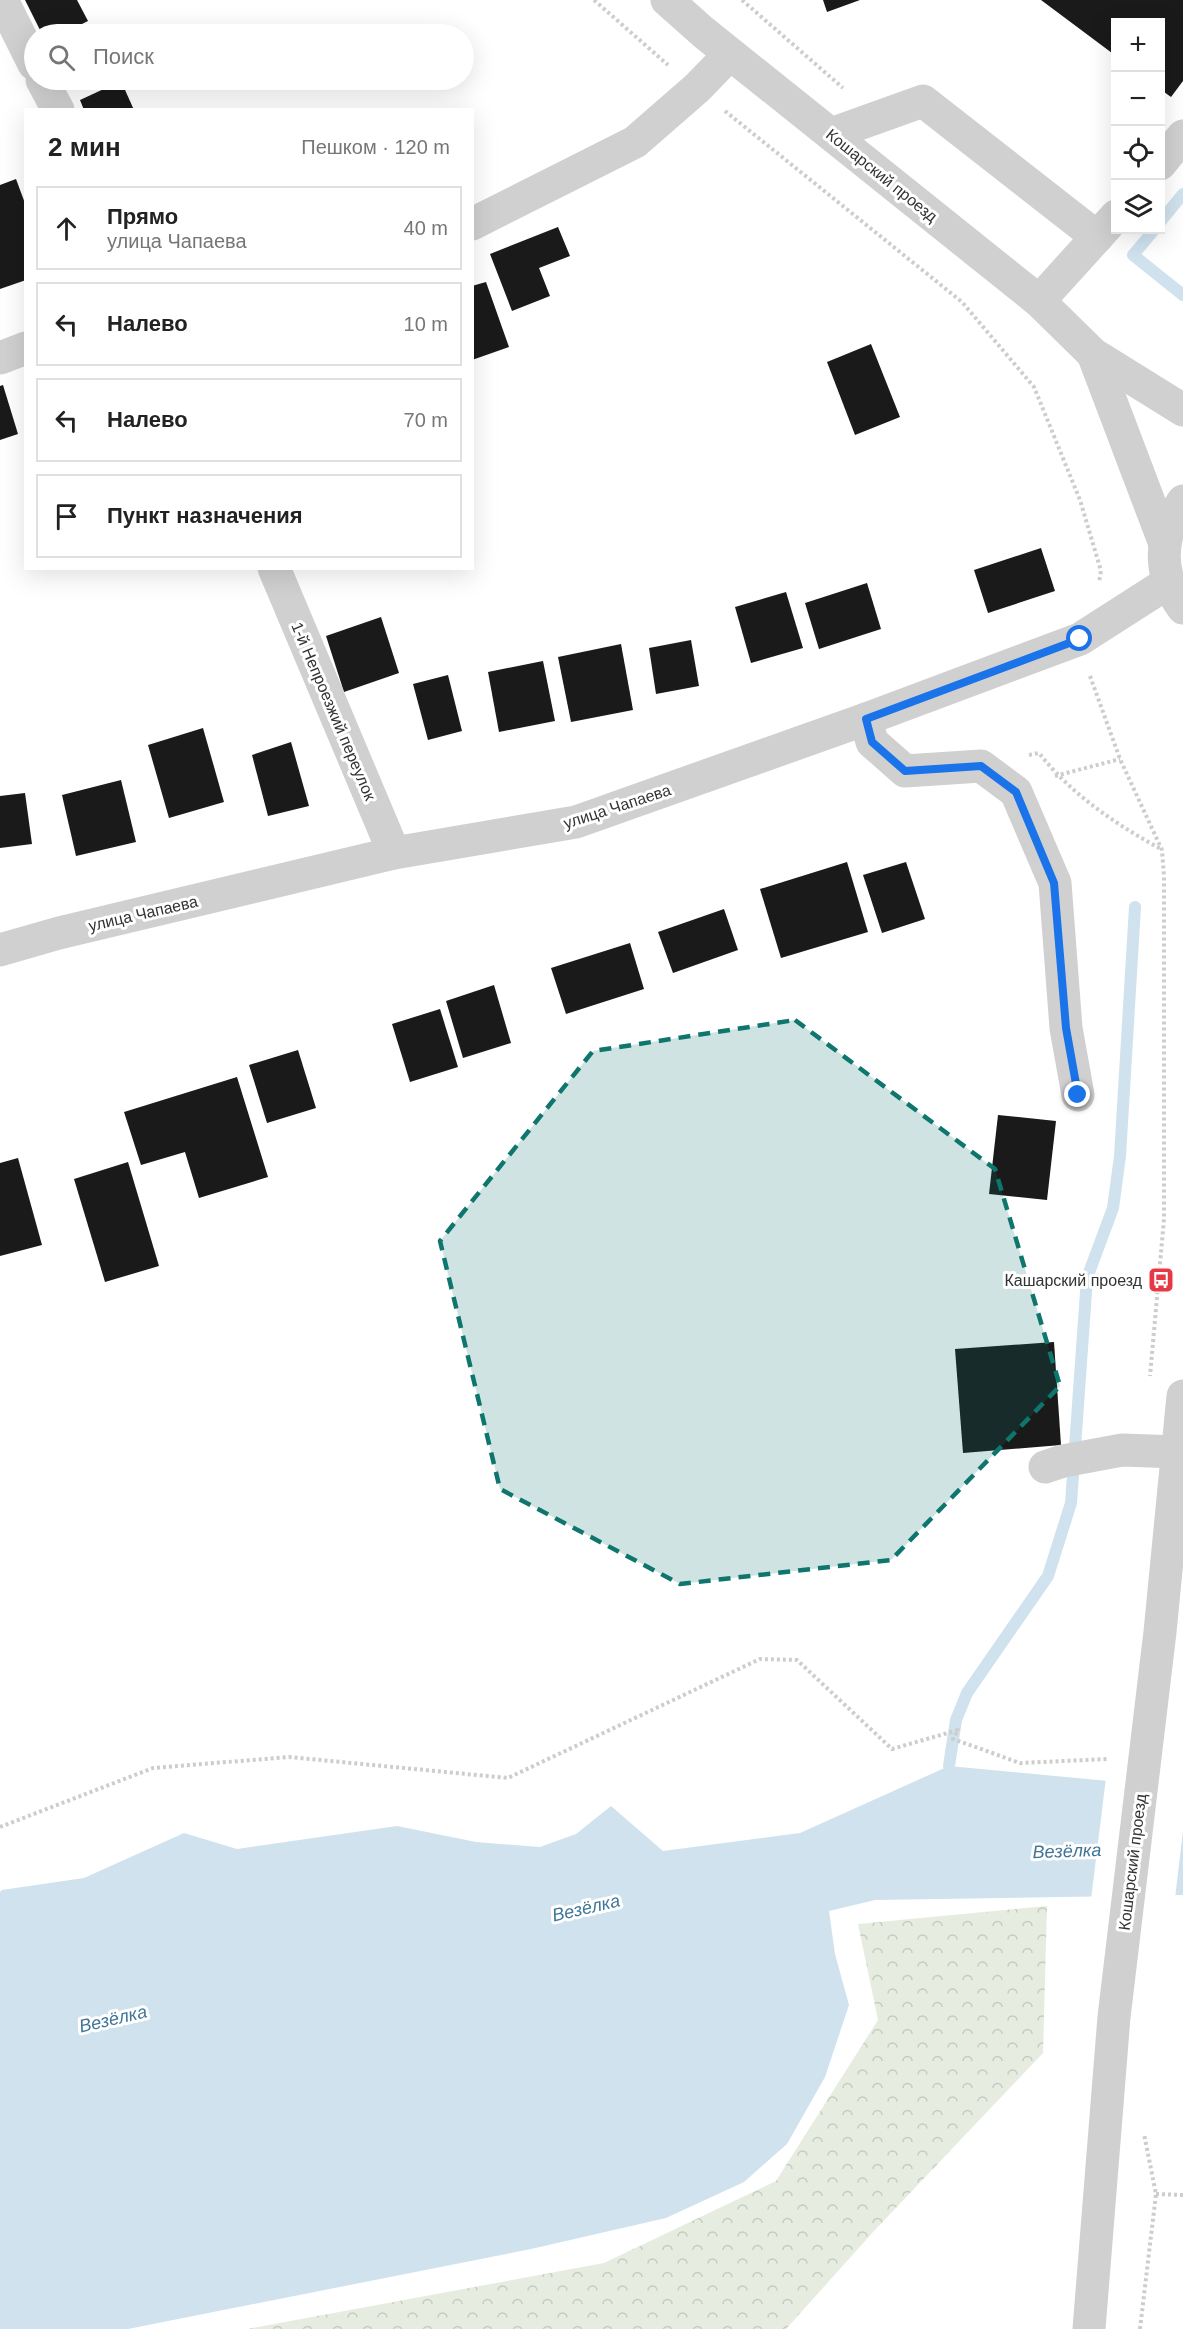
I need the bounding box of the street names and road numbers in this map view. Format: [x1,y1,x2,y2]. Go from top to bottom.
street label: Кошарский проезд [823,126,941,226]
street label: 1-й Непроезжий переулок [288,620,379,804]
street label: улица Чапаева [561,781,673,832]
street label: улица Чапаева [87,893,200,934]
street label: Кошарский проезд [1116,1792,1149,1931]

